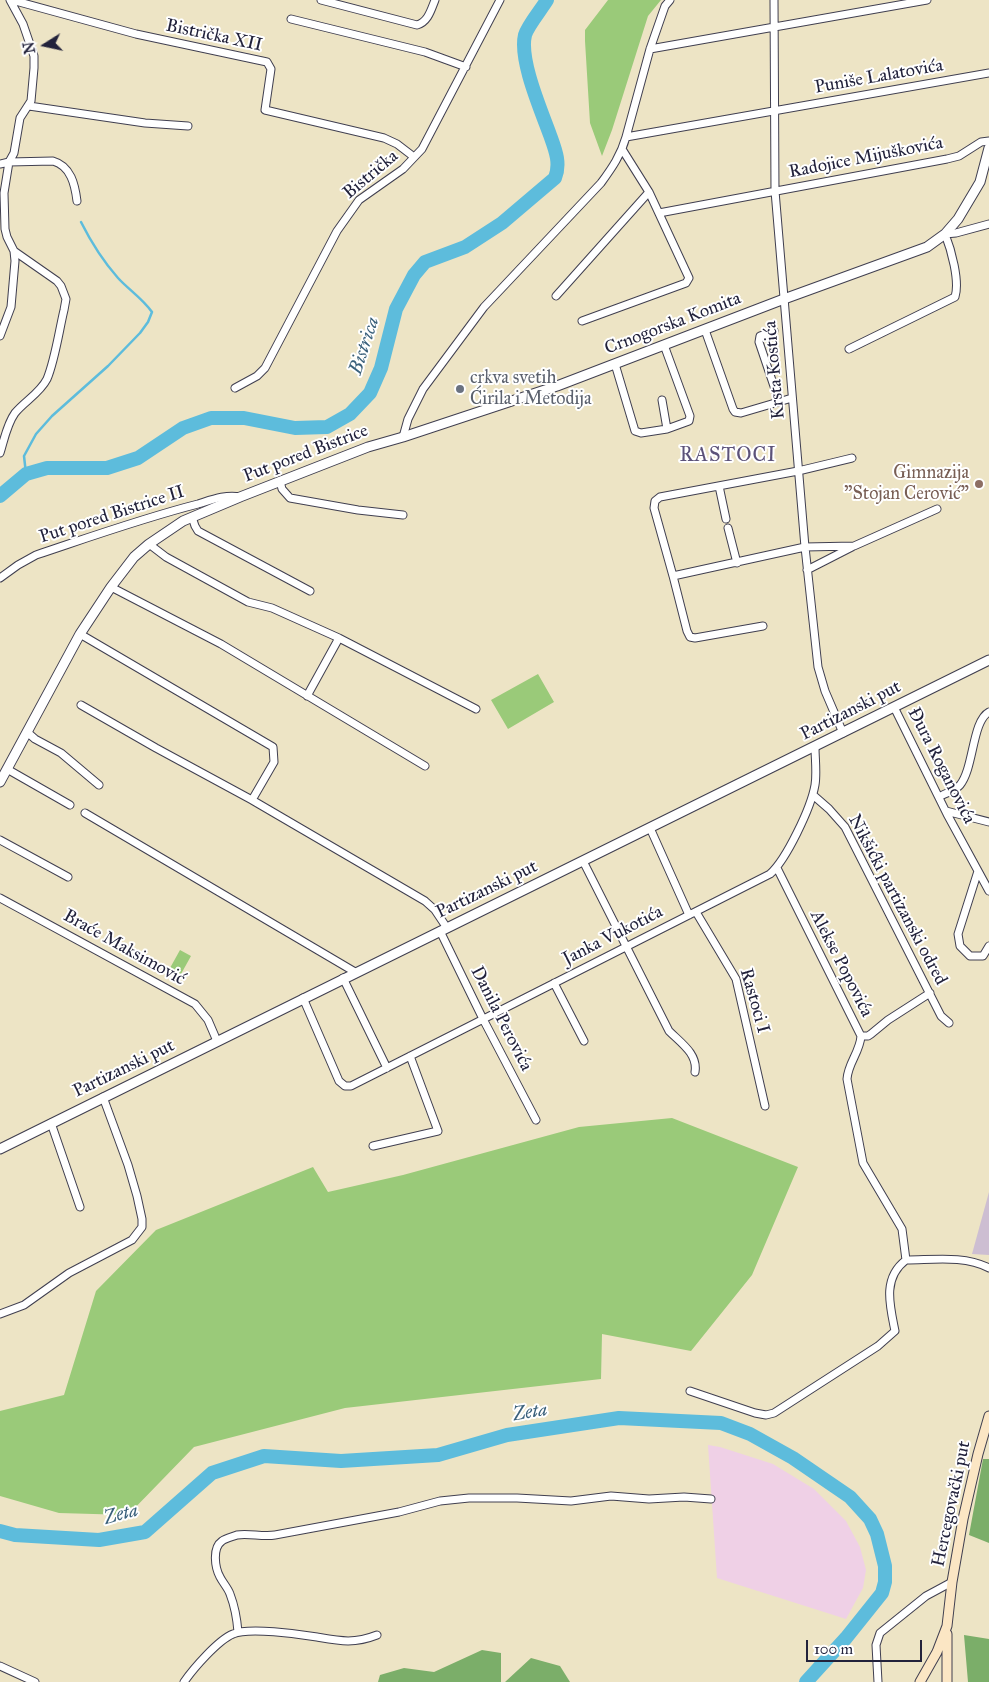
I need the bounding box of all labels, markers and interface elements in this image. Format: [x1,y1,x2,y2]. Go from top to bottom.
street label: Bistrička XII [164,15,264,57]
north arrow [20,20,70,70]
text: N [20,40,39,55]
street label: Puniše Lalatovića [813,55,945,99]
street label: Radojice Mijuškovića [787,132,945,184]
street label: Bistrička [339,146,403,204]
street label: Crnogorska Komita [602,288,744,360]
water label: Bistrica [345,314,385,378]
street label: Krsta Kostića [760,320,790,420]
place label: crkva svetih Ćirila i Metodija [470,368,592,410]
marker: crkva svetih Ćirila i Metodija [454,383,466,395]
street label: Put pored Bistrice [241,420,371,488]
district label: RASTOCI [679,444,777,468]
place label: Gimnazija "Stojan Cerović" [844,463,969,506]
marker: Gimnazija "Stojan Cerović" [973,478,985,490]
street label: Put pored Bistrice II [37,481,187,549]
street label: Partizanski put [797,676,905,746]
street label: Đura Roganovića [902,704,980,828]
street label: Nikšićki partizanski odred [843,811,951,989]
street label: Partizanski put [433,856,541,924]
street label: Janka Vukotića [559,902,667,970]
street label: Braće Maksimović [59,905,189,991]
street label: Alekse Popovića [805,907,877,1021]
street label: Danila Perovića [465,963,537,1075]
street label: Rastoci I [734,966,774,1036]
street label: Partizanski put [70,1035,178,1103]
water label: Zeta [511,1399,549,1427]
street label: Hercegovački put [928,1439,976,1569]
water label: Zeta [101,1500,141,1530]
scale bar [809,1630,925,1662]
text: 100 m [814,1640,853,1658]

